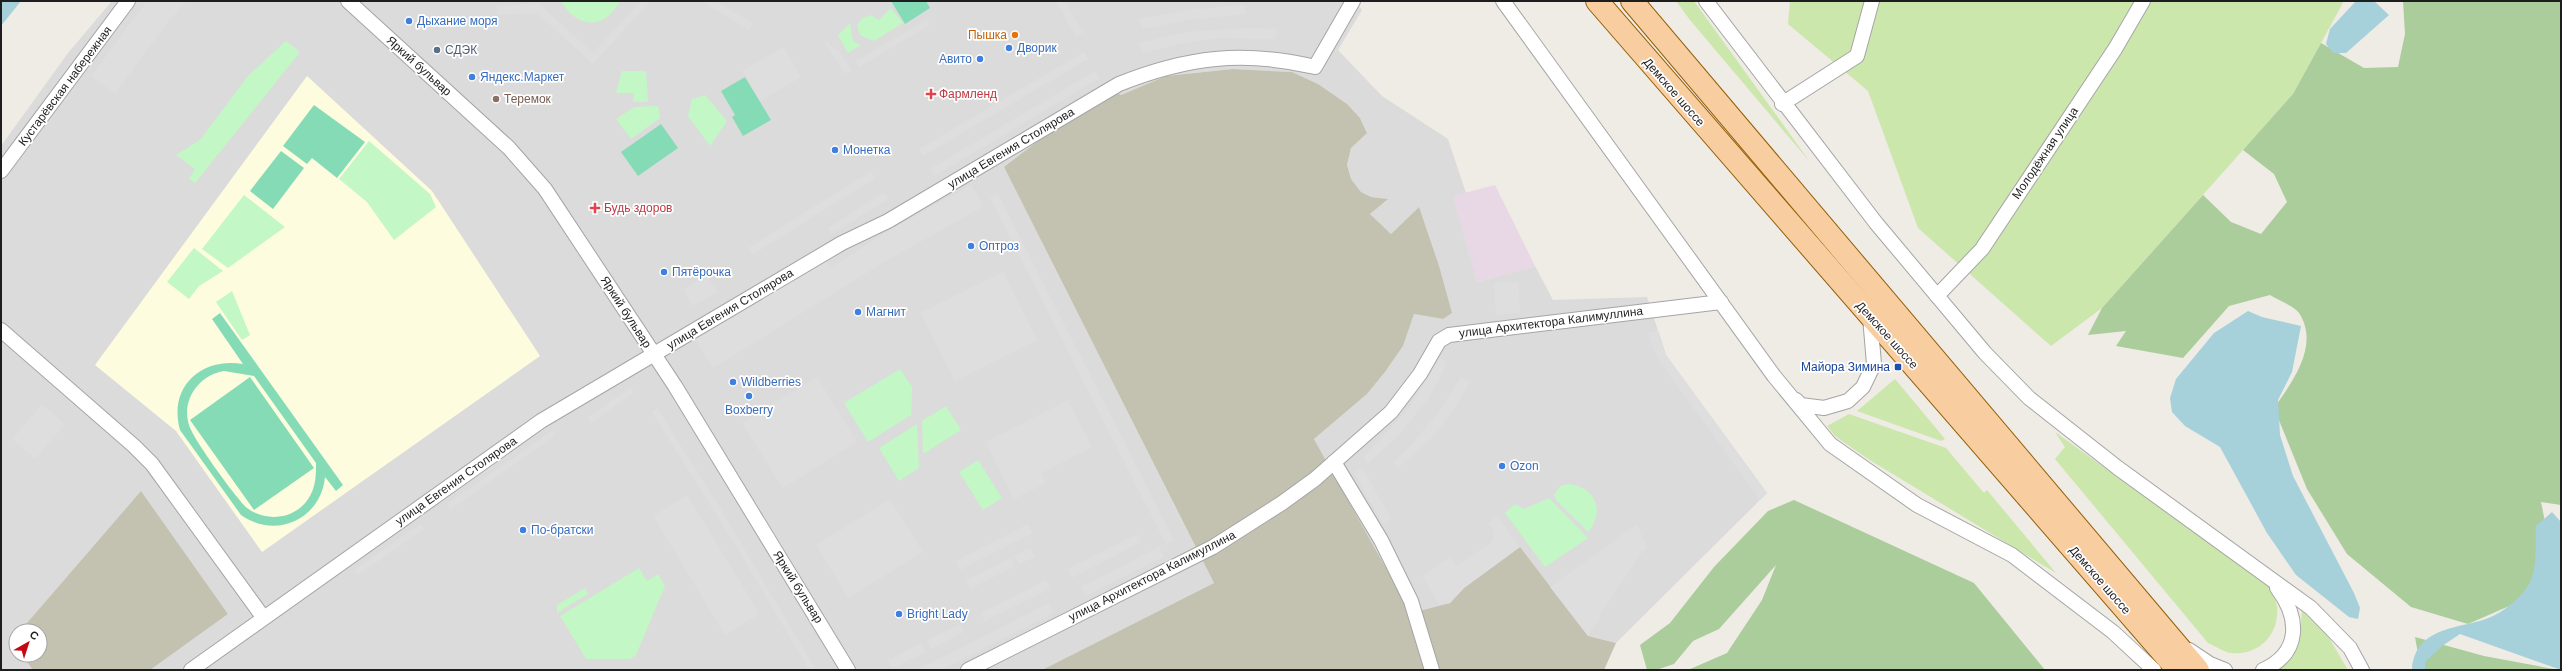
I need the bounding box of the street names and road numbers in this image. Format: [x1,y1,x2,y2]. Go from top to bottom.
street label: Кустарёвская набережная [15,23,115,149]
street label: Яркий бульвар [384,33,455,99]
street label: Демское шоссе [1640,55,1708,129]
street label: Молодёжная улица [2009,104,2081,202]
street label: улица Евгения Столярова [945,105,1077,191]
street label: улица Евгения Столярова [664,266,796,352]
street label: Яркий бульвар [598,274,655,351]
street label: Демское шоссе [1853,298,1921,372]
street label: улица Архитектора Калимуллина [1458,304,1644,340]
street label: улица Евгения Столярова [393,434,520,528]
street label: улица Архитектора Калимуллина [1066,528,1238,624]
street label: Демское шоссе [2066,543,2134,617]
street label: Яркий бульвар [770,548,826,626]

